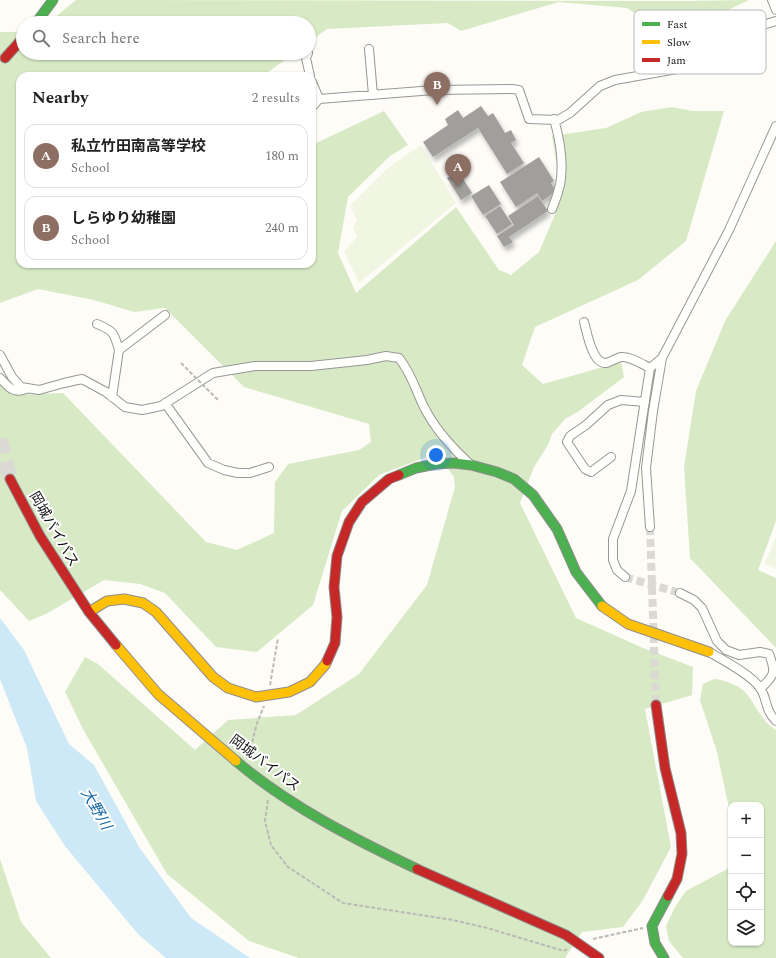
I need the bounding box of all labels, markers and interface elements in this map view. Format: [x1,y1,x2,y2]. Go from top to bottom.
legend [634,10,766,74]
search box [16,16,316,60]
text: Fast [667,16,688,33]
icon: search [30,27,52,49]
text: Search here [62,27,140,50]
text: Slow [667,34,691,51]
text: Jam [667,52,686,69]
pin: B [424,72,450,105]
text: Nearby [32,85,88,111]
text: 2 results [252,88,300,108]
text: 私立竹田南高等学校 [71,135,206,158]
text: A [41,146,51,166]
text: 180 m [265,146,299,166]
pin: A [445,154,471,187]
text: School [71,158,110,178]
text: しらゆり幼稚園 [71,207,176,230]
text: B [41,218,51,238]
text: 240 m [265,218,299,238]
text: School [71,230,110,250]
your location [426,445,446,465]
street label: 岡城バイパス [24,487,84,571]
street label: 岡城バイパス [225,729,305,797]
water label: 大野川 [75,784,118,836]
map controls [728,802,764,946]
button: + [728,802,764,838]
button: − [728,838,764,874]
button: locate [728,874,764,910]
button: layers [728,910,764,946]

